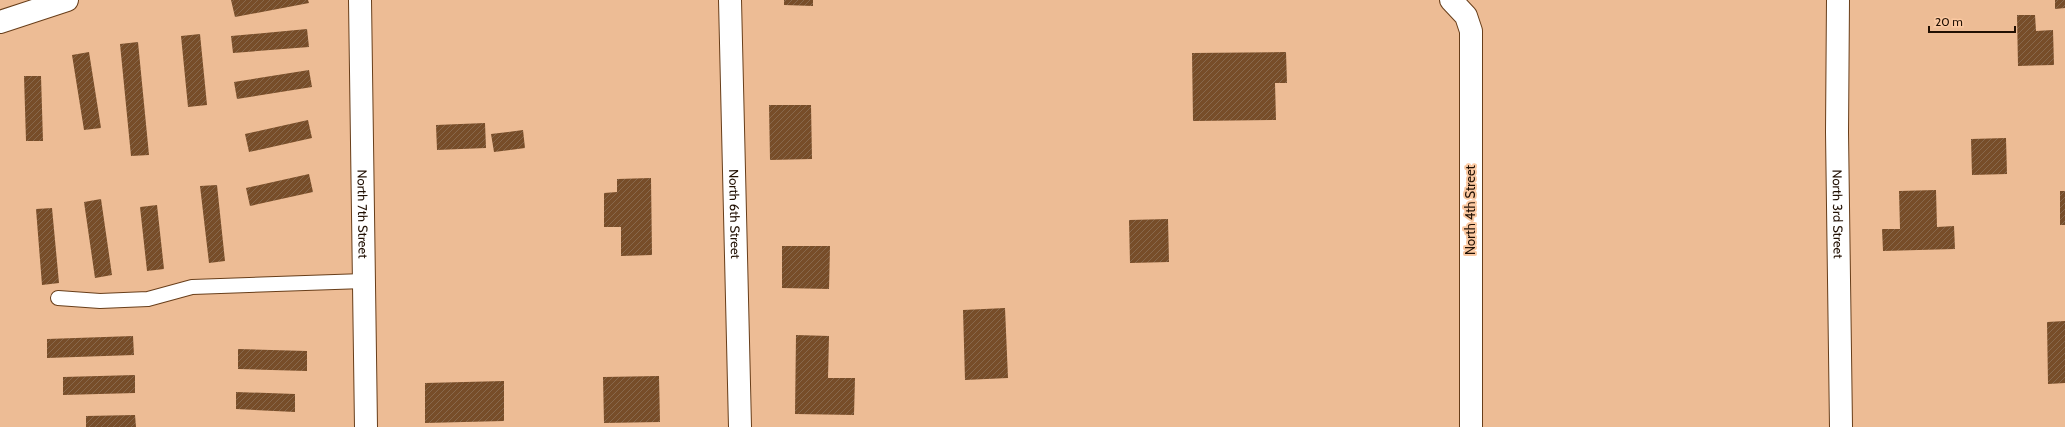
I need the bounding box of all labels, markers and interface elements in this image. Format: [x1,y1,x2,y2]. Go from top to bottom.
scale bar [1929,8,2015,34]
text: 20 m [1935,14,1963,29]
street label: North 4th Street [1462,164,1478,255]
street label: North 7th Street [354,169,372,259]
street label: North 6th Street [726,169,744,260]
street label: North 3rd Street [1830,169,1847,259]

